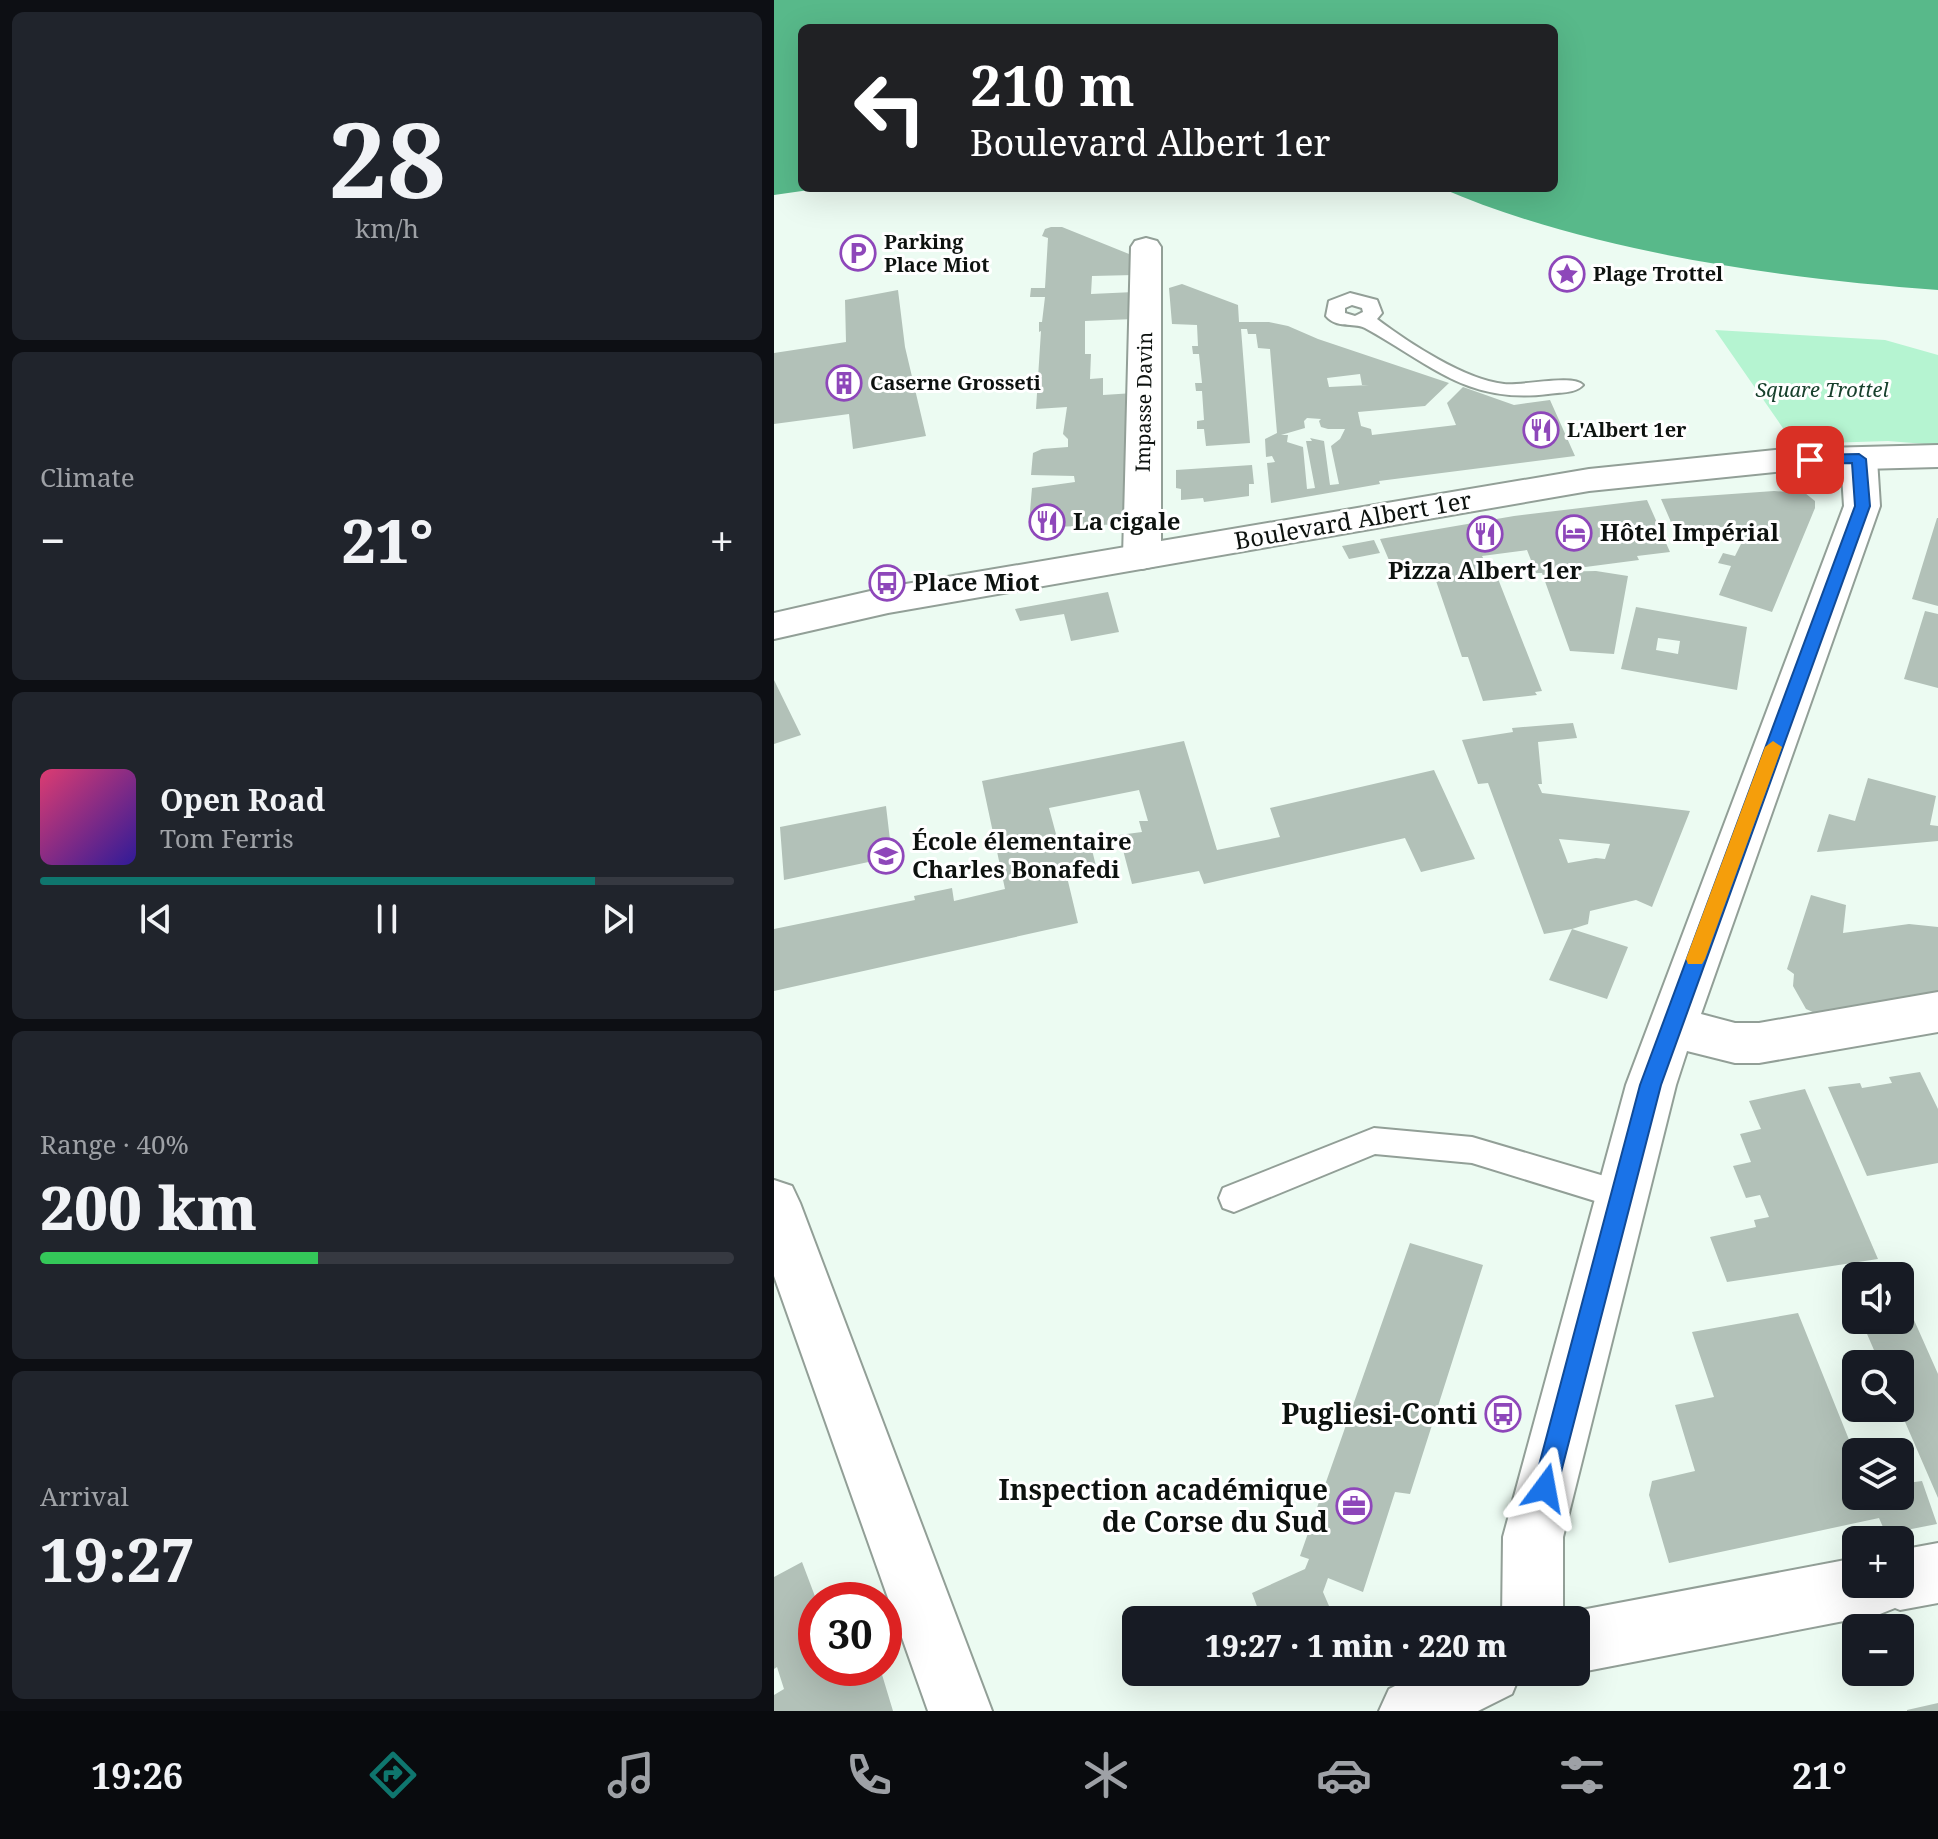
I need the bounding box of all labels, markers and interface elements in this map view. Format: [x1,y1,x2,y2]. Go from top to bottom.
text: 210 m [970,46,1135,122]
icon: left [838,56,942,160]
text: 28 [328,87,446,228]
text: Boulevard Albert 1er [970,118,1330,167]
text: km/h [355,210,419,246]
place label: Parking Place Miot [884,228,989,278]
parking icon: Parking Place Miot [839,234,877,272]
place icon: Plage Trottel [1548,255,1586,293]
place label: Plage Trottel [1593,260,1723,287]
street label: Impasse Davin [1129,331,1158,472]
building icon: Caserne Grosseti [825,364,863,402]
place label: Caserne Grosseti [870,369,1041,396]
park label: Square Trottel [1755,376,1889,403]
restaurant icon: L'Albert 1er [1522,411,1560,449]
place label: L'Albert 1er [1567,416,1687,443]
pin [1776,426,1844,494]
icon: arrive [1788,438,1832,482]
text: Climate [40,459,135,495]
street label: Boulevard Albert 1er [1232,482,1474,557]
text: 21° [341,499,433,581]
restaurant icon: La cigale [1028,503,1066,541]
place label: La cigale [1073,504,1180,537]
text: − [40,510,65,570]
text: + [709,510,734,570]
hotel icon: Hôtel Impérial [1555,514,1593,552]
restaurant icon: Pizza Albert 1er [1466,515,1504,553]
place label: Hôtel Impérial [1600,515,1779,548]
place label: Pizza Albert 1er [1388,553,1582,586]
bus stop icon: Place Miot [868,564,906,602]
place label: Place Miot [913,565,1040,598]
text: Open Road [160,779,325,820]
text: Tom Ferris [160,820,294,856]
place label: École élementaire Charles Bonafedi [912,824,1132,885]
school or university icon: École élementaire Charles Bonafedi [867,837,905,875]
icon: previous [134,897,178,941]
icon: pause [365,897,409,941]
icon: next [596,897,640,941]
text: Range · 40% [40,1126,189,1162]
text: 200 km [40,1166,257,1248]
map controls [1842,1262,1914,1686]
button: sound [1842,1262,1914,1334]
button: search [1842,1350,1914,1422]
place label: Pugliesi-Conti [1281,1394,1477,1432]
bus stop icon: Pugliesi-Conti [1484,1395,1522,1433]
button: layers [1842,1438,1914,1510]
position arrow [1503,1446,1587,1530]
place label: Inspection académique de Corse du Sud [999,1470,1328,1540]
text: Arrival [40,1478,129,1514]
office icon: Inspection académique de Corse du Sud [1335,1487,1373,1525]
text: 19:27 [40,1518,195,1600]
button: + [1842,1526,1914,1598]
speed limit sign: 30 [798,1582,902,1686]
button: − [1842,1614,1914,1686]
text: 19:27 · 1 min · 220 m [1205,1625,1507,1666]
icon: directions [365,1747,421,1803]
icon: music [603,1747,659,1803]
icon: phone [841,1747,897,1803]
icon: climate [1078,1747,1134,1803]
icon: car [1316,1747,1372,1803]
icon: filters [1554,1747,1610,1803]
text: 19:26 [91,1751,183,1800]
text: 21° [1792,1751,1847,1800]

